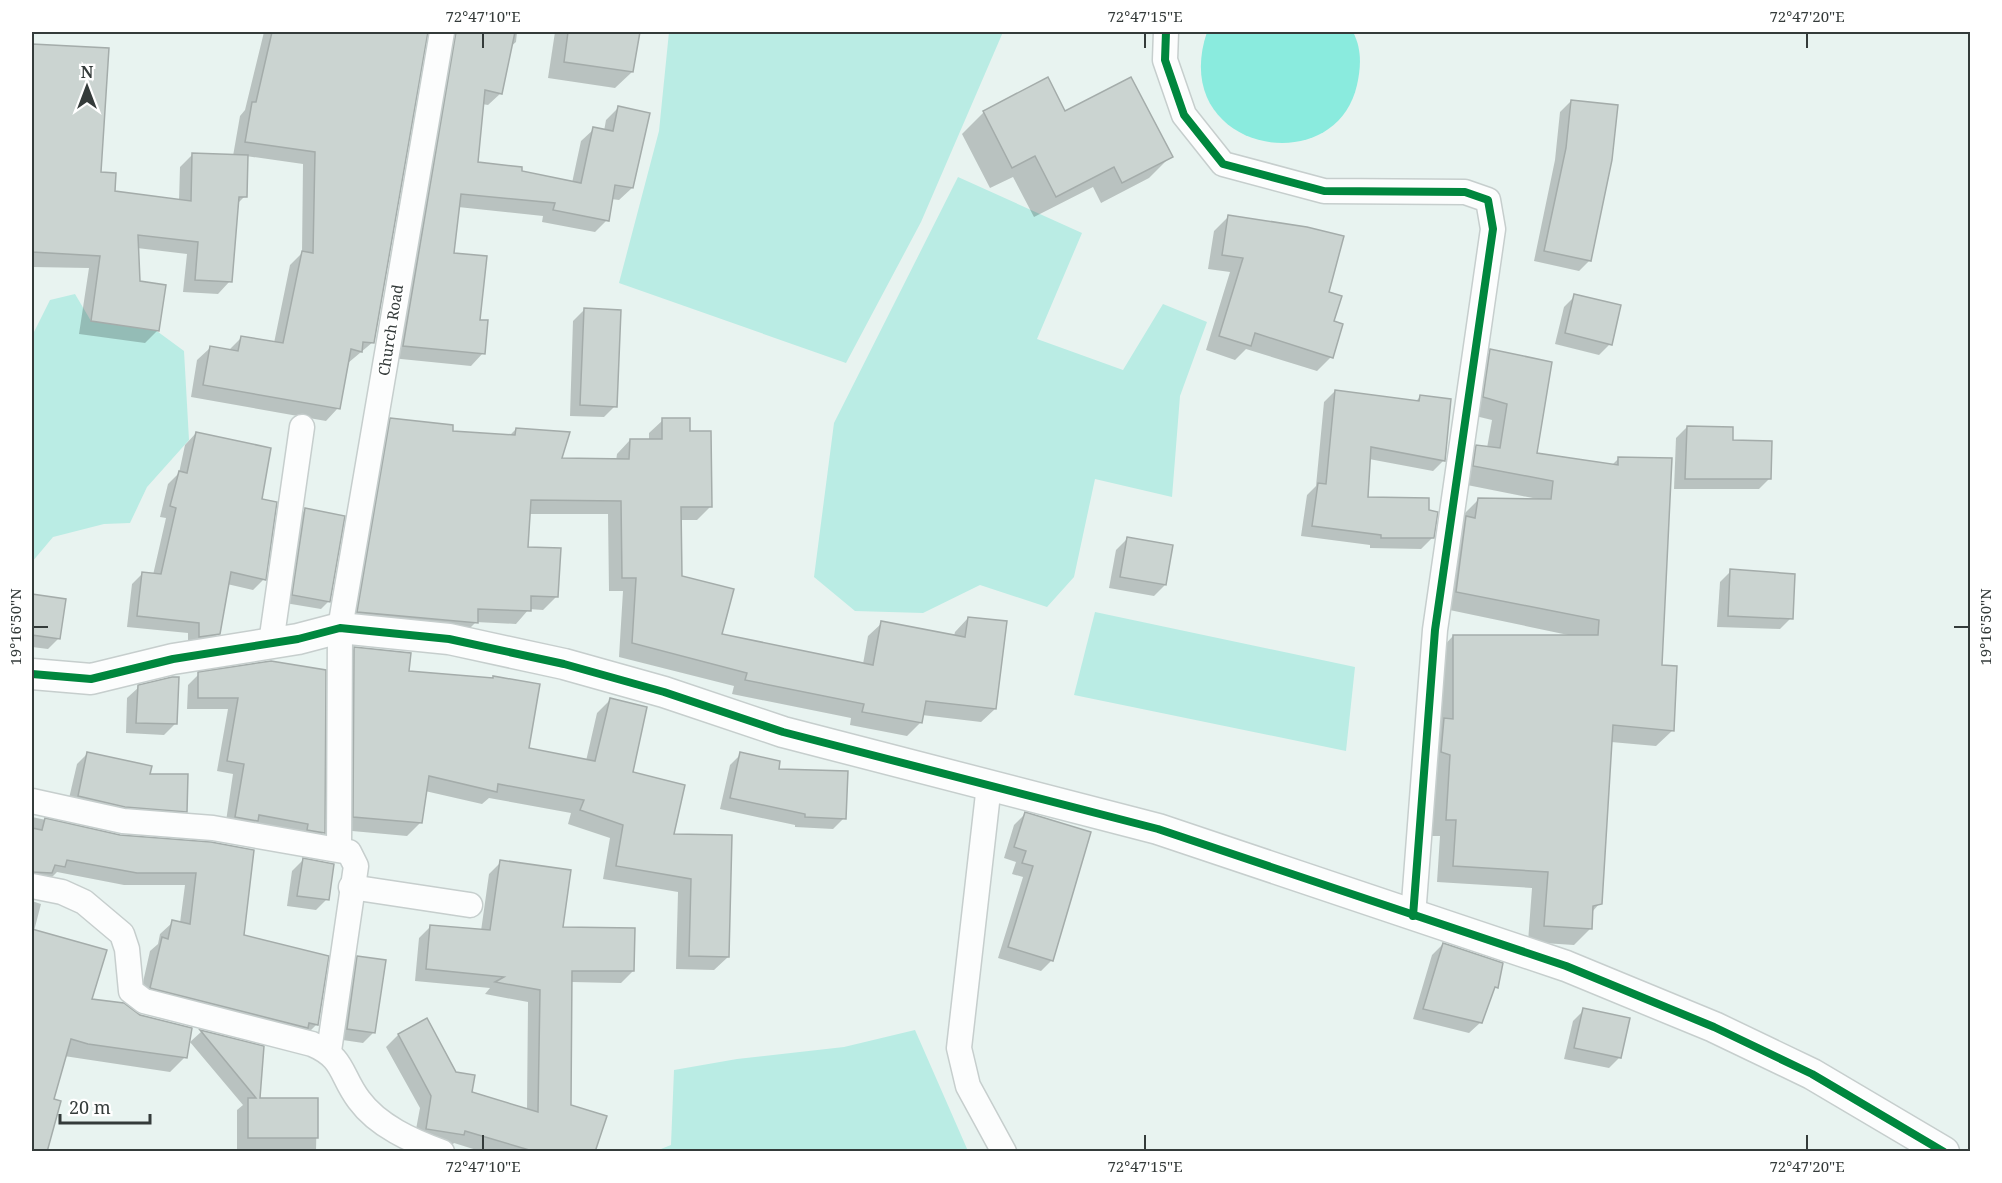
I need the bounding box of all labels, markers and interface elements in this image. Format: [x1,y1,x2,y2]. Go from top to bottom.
text: 72°47'10"E [445,6,521,26]
text: 72°47'15"E [1107,6,1183,26]
text: 72°47'20"E [1769,6,1845,26]
north arrow [57,57,117,117]
text: N [81,61,94,83]
street label: Church Road [373,283,407,377]
text: 19°16'50"N [5,588,25,666]
text: 19°16'50"N [1975,588,1995,666]
scale bar [60,1087,150,1125]
text: 20 m [69,1095,111,1119]
text: 72°47'10"E [445,1156,521,1176]
text: 72°47'15"E [1107,1156,1183,1176]
text: 72°47'20"E [1769,1156,1845,1176]

